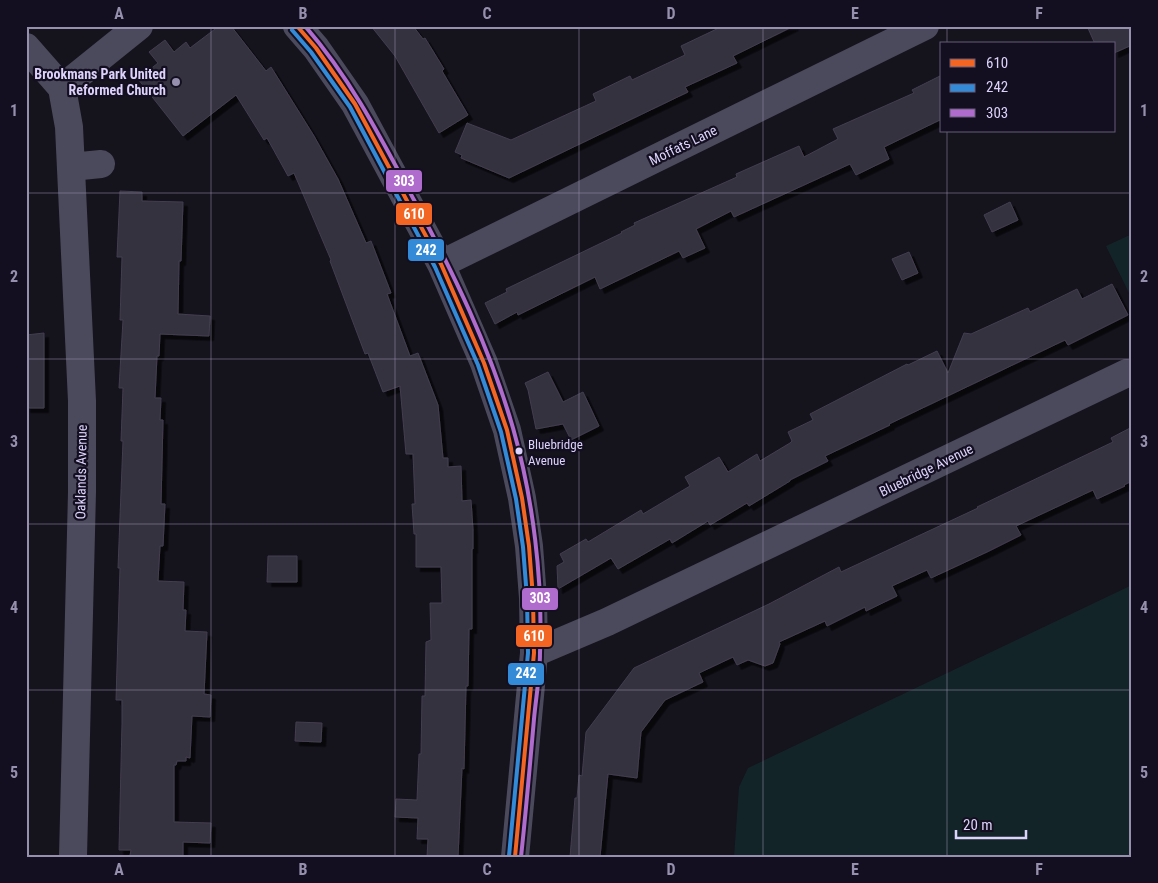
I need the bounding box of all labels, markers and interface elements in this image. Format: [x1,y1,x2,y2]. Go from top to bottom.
text: A [114,4,124,23]
text: B [299,4,308,23]
text: C [482,4,492,23]
text: D [666,4,676,23]
text: E [851,4,859,23]
text: F [1035,4,1043,23]
legend [940,42,1116,132]
text: 610 [986,54,1008,72]
place label: Brookmans Park United Reformed Church [34,66,166,98]
marker: Brookmans Park United Reformed Church [170,76,182,88]
text: 242 [986,78,1008,96]
text: 1 [10,101,18,120]
text: 1 [1140,101,1148,120]
text: 303 [986,104,1008,122]
street label: Moffats Lane [646,121,720,168]
line badge: 303 [385,169,423,193]
text: 303 [393,173,415,189]
line badge: 610 [395,202,433,226]
text: 610 [403,206,425,222]
line badge: 242 [407,238,445,262]
text: 242 [415,242,437,258]
text: 2 [10,267,18,286]
text: 2 [1140,267,1148,286]
street label: Oaklands Avenue [72,424,90,520]
text: 3 [10,432,18,451]
text: 3 [1140,432,1148,451]
place label: Bluebridge Avenue [528,437,583,468]
street label: Bluebridge Avenue [876,440,976,500]
marker: Bluebridge Avenue [514,446,524,456]
line badge: 303 [521,587,559,611]
text: 303 [529,590,551,606]
text: 4 [10,598,18,617]
text: 4 [1140,598,1148,617]
line badge: 610 [515,624,553,648]
text: 610 [523,628,545,644]
line badge: 242 [507,662,545,686]
text: 242 [515,665,537,681]
text: 5 [10,763,18,782]
text: 5 [1140,763,1148,782]
scale bar [956,808,1026,840]
text: 20 m [963,816,993,834]
text: A [114,860,124,879]
text: B [299,860,308,879]
text: C [482,860,492,879]
text: D [666,860,676,879]
text: E [851,860,859,879]
text: F [1035,860,1043,879]

